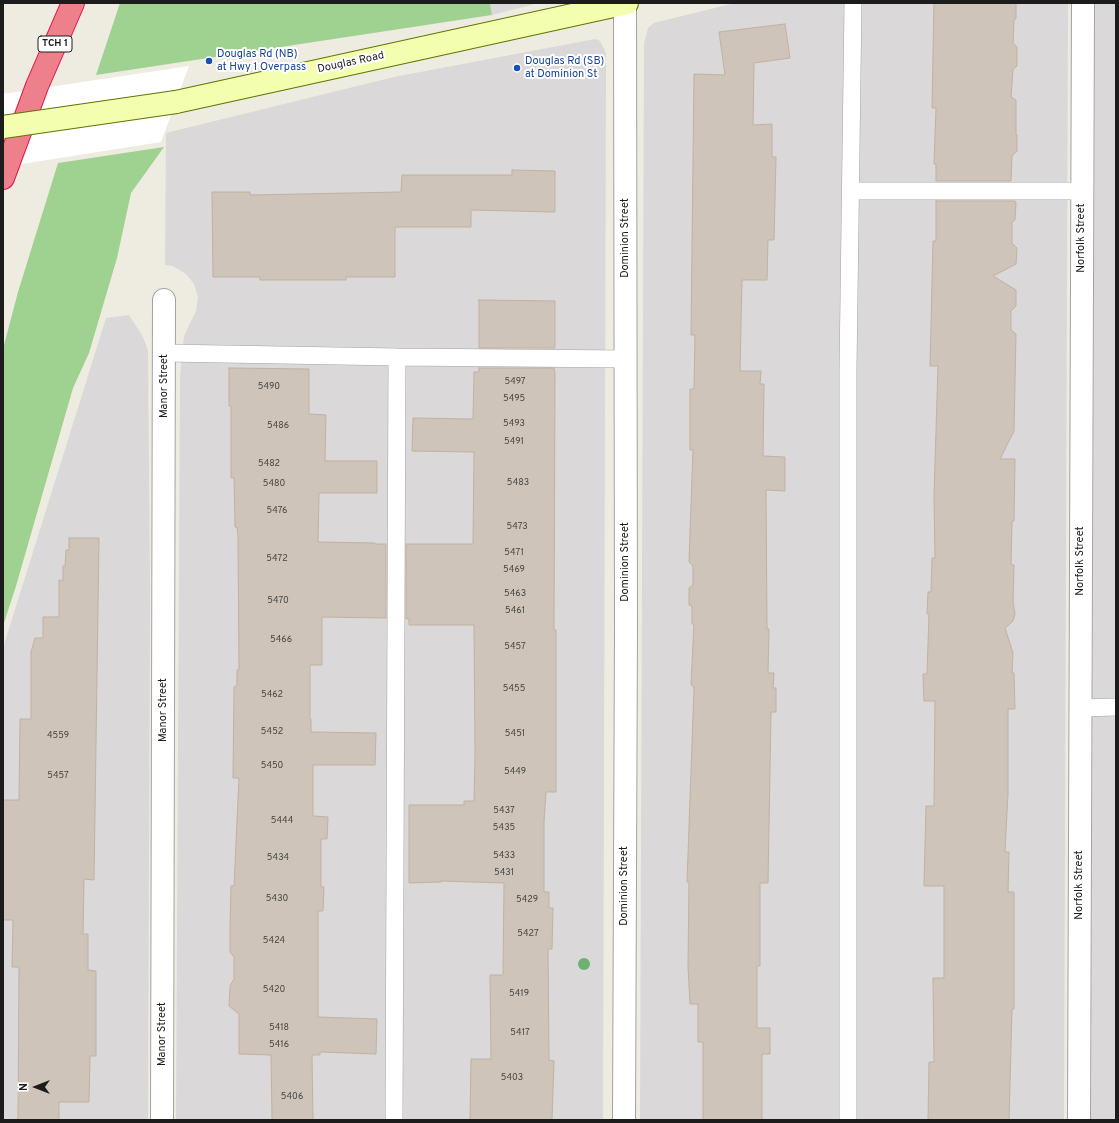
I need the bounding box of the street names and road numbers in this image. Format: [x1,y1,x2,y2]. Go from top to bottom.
road number: TCH 1 [38,36,72,52]
street label: Douglas Road [316,50,386,76]
street label: Dominion Street [619,198,633,278]
street label: Norfolk Street [1075,203,1089,273]
street label: Manor Street [158,354,172,418]
street label: Dominion Street [619,522,633,602]
street label: Norfolk Street [1074,526,1088,596]
street label: Manor Street [157,678,171,742]
street label: Dominion Street [618,846,632,926]
street label: Norfolk Street [1073,850,1087,920]
street label: Manor Street [156,1002,170,1066]

